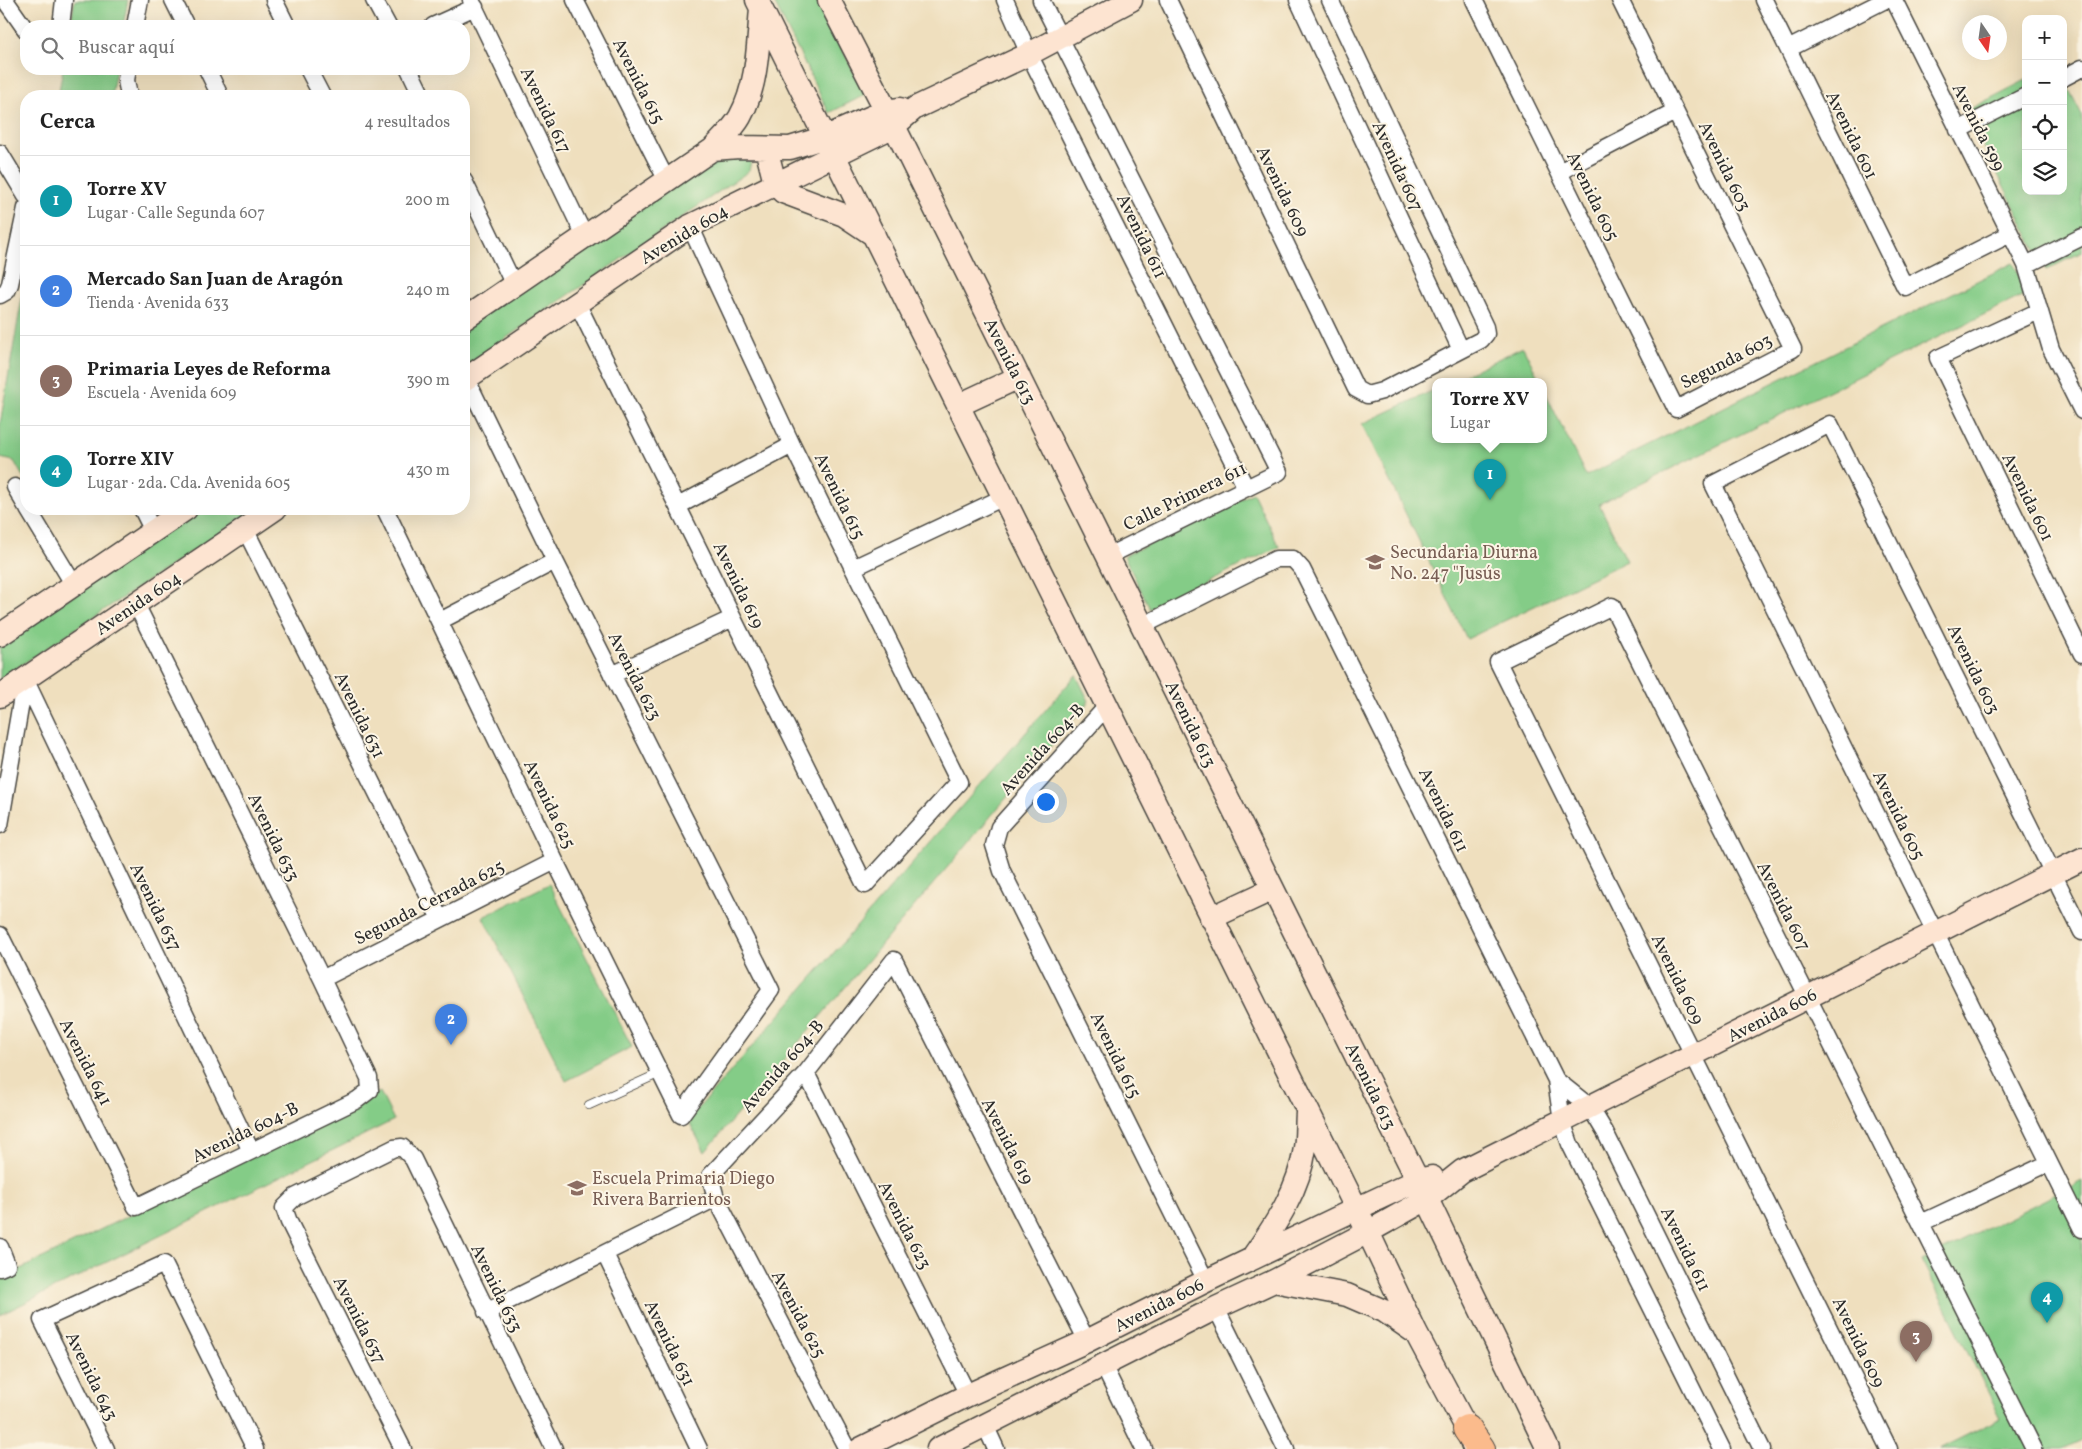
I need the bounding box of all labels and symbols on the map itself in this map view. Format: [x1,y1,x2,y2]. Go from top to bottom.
north arrow [1962,15,2007,60]
street label: Avenida 615 [605,35,670,129]
street label: Avenida 617 [513,63,576,158]
street label: Avenida 599 [1945,79,2010,176]
street label: Avenida 601 [1819,87,1883,184]
street label: Avenida 607 [1365,117,1428,216]
street label: Avenida 603 [1691,118,1756,216]
street label: Avenida 609 [1249,142,1314,241]
street label: Avenida 605 [1559,148,1624,246]
street label: Avenida 611 [1109,190,1172,283]
street label: Avenida 604 [636,199,733,271]
street label: Avenida 613 [976,314,1041,409]
street label: Segunda 603 [1676,329,1777,396]
street label: Avenida 615 [807,449,870,544]
street label: Avenida 601 [1995,449,2059,546]
street label: Calle Primera 611 [1120,457,1252,538]
pin: 1 [1474,459,1506,500]
street label: Avenida 619 [706,538,769,633]
place label: Secundaria Diurna No. 247 "Jusús [1390,541,1538,587]
school or university icon: Secundaria Diurna No. 247 "Jusús [1364,551,1386,573]
street label: Avenida 604 [91,566,187,642]
street label: Avenida 603 [1940,621,2005,719]
street label: Avenida 623 [601,628,667,725]
street label: Avenida 631 [327,668,390,763]
street label: Avenida 613 [1158,677,1221,772]
street label: Avenida 604-B [995,699,1091,801]
street label: Avenida 625 [516,756,581,853]
street label: Avenida 611 [1411,764,1474,857]
street label: Avenida 605 [1865,767,1930,865]
street label: Avenida 633 [240,789,305,886]
your location [1033,789,1059,815]
street label: Segunda Cerrada 625 [350,855,509,952]
street label: Avenida 607 [1750,858,1816,956]
street label: Avenida 637 [123,859,187,956]
street label: Avenida 609 [1644,930,1709,1029]
street label: Avenida 606 [1724,983,1822,1050]
pin: 2 [435,1004,467,1045]
street label: Avenida 615 [1083,1008,1146,1103]
street label: Avenida 641 [52,1015,117,1111]
street label: Avenida 604-B [736,1015,831,1119]
street label: Avenida 613 [1338,1039,1401,1134]
street label: Avenida 619 [974,1094,1039,1189]
street label: Avenida 604-B [188,1097,303,1170]
place label: Escuela Primaria Diego Rivera Barrientos [592,1167,775,1213]
school or university icon: Escuela Primaria Diego Rivera Barrientos [566,1177,588,1199]
street label: Avenida 623 [871,1177,937,1274]
street label: Avenida 611 [1653,1203,1716,1296]
street label: Avenida 633 [463,1240,528,1337]
street label: Avenida 625 [764,1267,831,1363]
street label: Avenida 637 [326,1273,391,1369]
street label: Avenida 606 [1111,1273,1209,1340]
pin: 4 [2031,1282,2063,1323]
street label: Avenida 609 [1825,1293,1890,1392]
street label: Avenida 631 [637,1296,700,1391]
pin: 3 [1900,1321,1932,1362]
street label: Avenida 643 [58,1328,123,1425]

